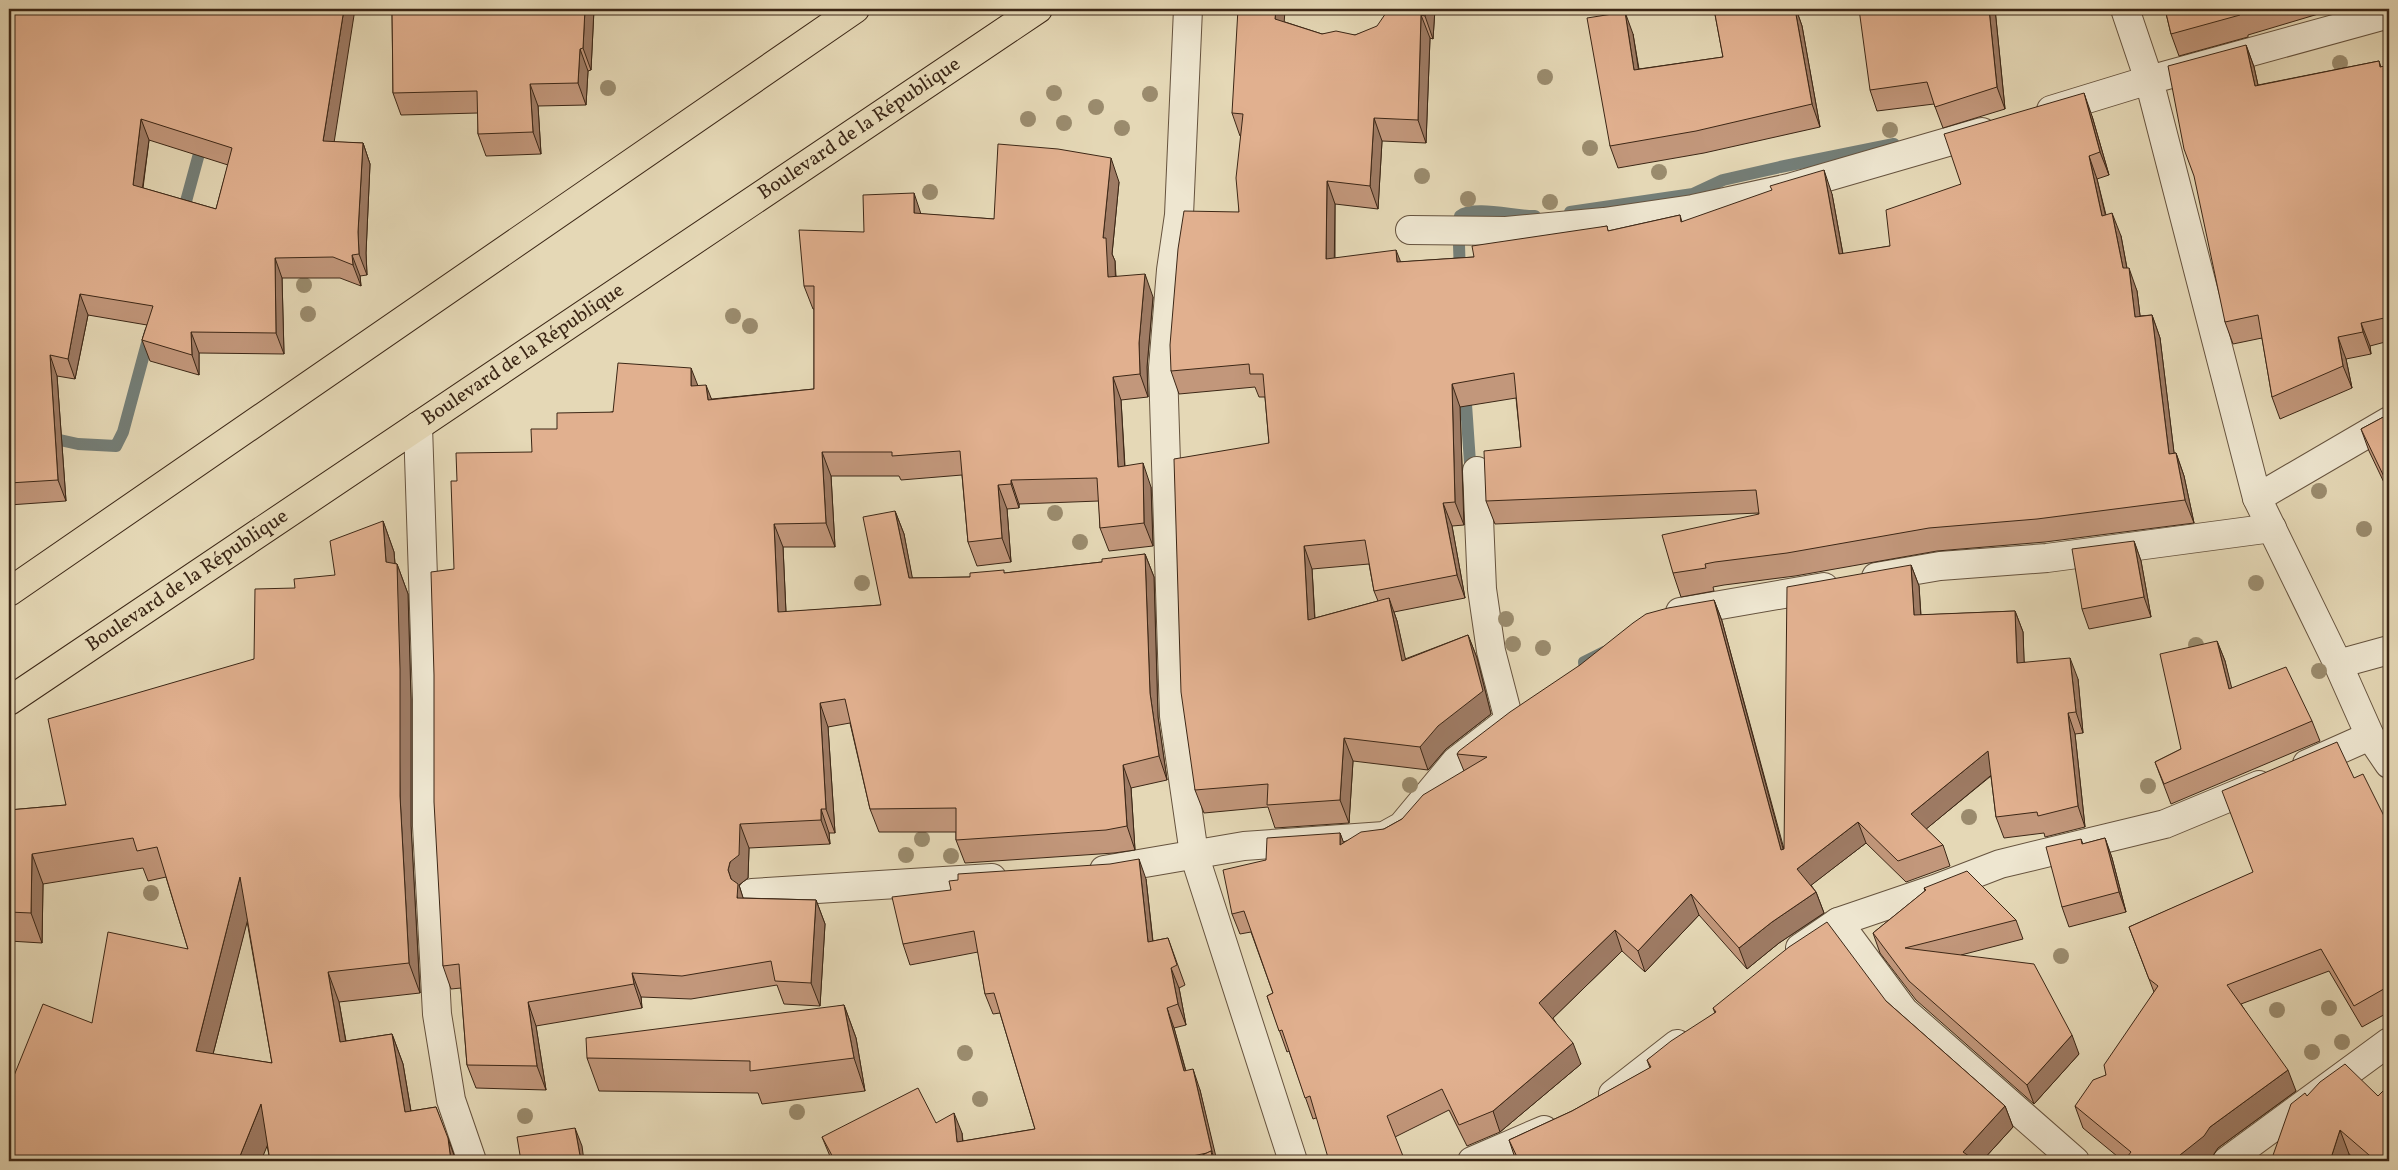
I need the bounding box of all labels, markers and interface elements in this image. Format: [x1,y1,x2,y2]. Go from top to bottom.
street label: Boulevard de la République [753,51,966,207]
street label: Boulevard de la République [417,277,630,433]
street label: Boulevard de la République [81,503,294,659]

